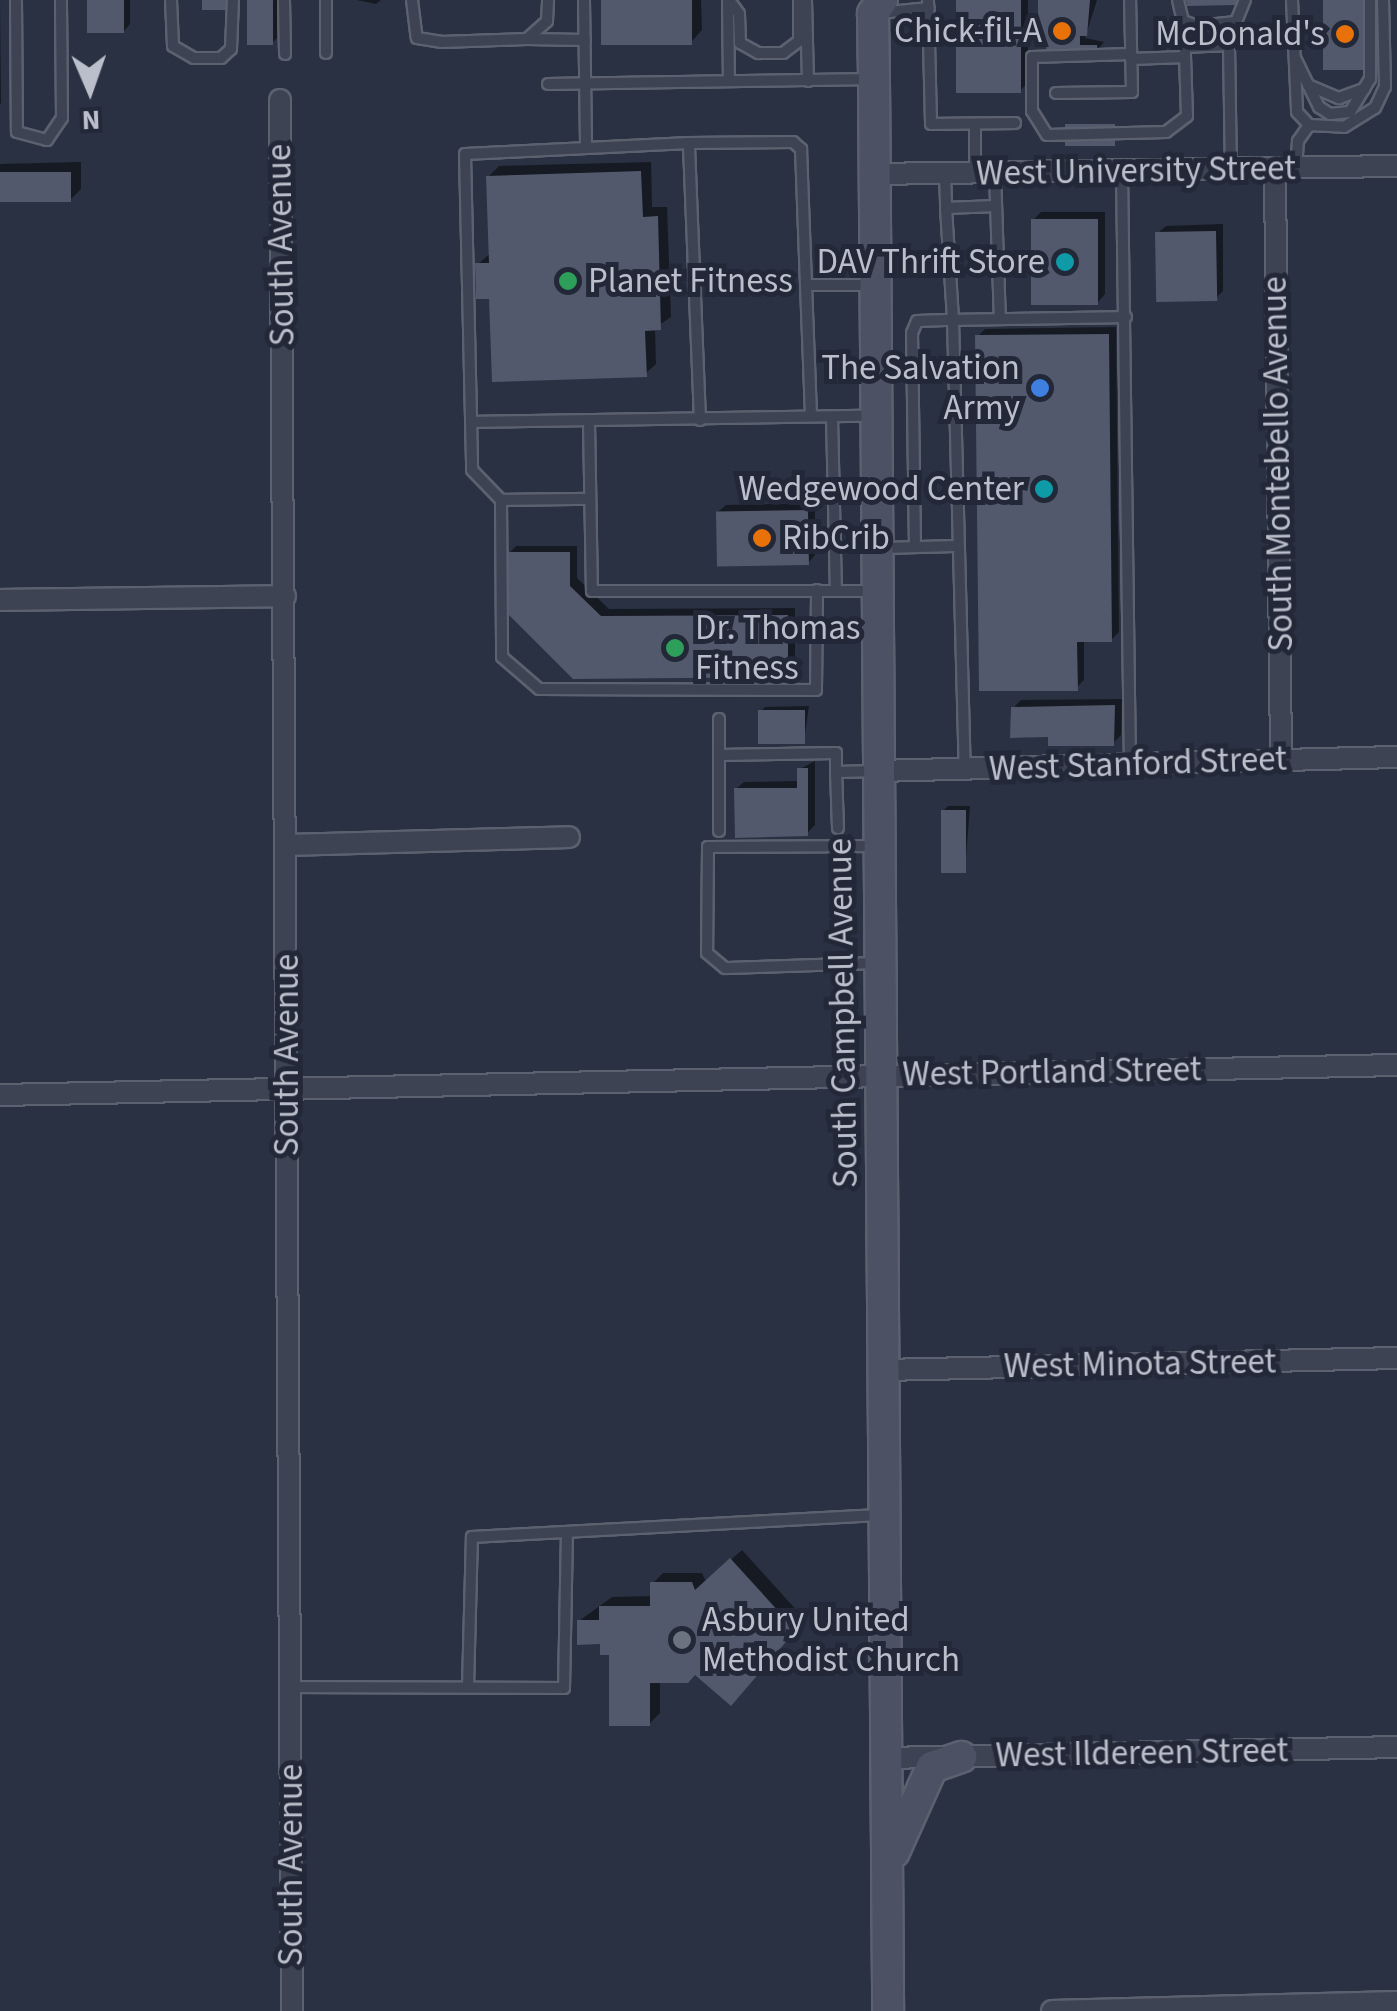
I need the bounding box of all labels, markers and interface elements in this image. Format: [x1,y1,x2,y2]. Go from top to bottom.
place label: Chick-fil-A [894,10,1042,52]
place label: McDonald's [1155,13,1325,55]
marker: Chick-fil-A [1051,20,1073,42]
marker: McDonald's [1334,23,1356,45]
north arrow [40,40,140,140]
text: N [81,100,101,140]
street label: South Avenue [258,143,304,347]
street label: West University Street [976,147,1296,195]
place label: DAV Thrift Store [817,241,1045,283]
marker: DAV Thrift Store [1054,251,1076,273]
place label: Planet Fitness [588,260,793,302]
marker: Planet Fitness [557,270,579,292]
street label: South Montebello Avenue [1254,276,1302,652]
place label: The Salvation Army [821,347,1020,429]
marker: The Salvation Army [1029,377,1051,399]
place label: Wedgewood Center [738,468,1024,510]
marker: Wedgewood Center [1033,478,1055,500]
place label: RibCrib [782,517,890,559]
marker: RibCrib [751,527,773,549]
place label: Dr. Thomas Fitness [695,607,860,689]
marker: Dr. Thomas Fitness [664,637,686,659]
street label: West Stanford Street [988,738,1288,790]
street label: South Campbell Avenue [819,838,867,1188]
street label: South Avenue [266,954,308,1156]
street label: West Portland Street [902,1048,1202,1096]
street label: West Minota Street [1003,1341,1277,1387]
place label: Asbury United Methodist Church [702,1599,960,1681]
marker: Asbury United Methodist Church [671,1629,693,1651]
street label: West Ildereen Street [995,1729,1289,1777]
street label: South Avenue [270,1764,312,1966]

